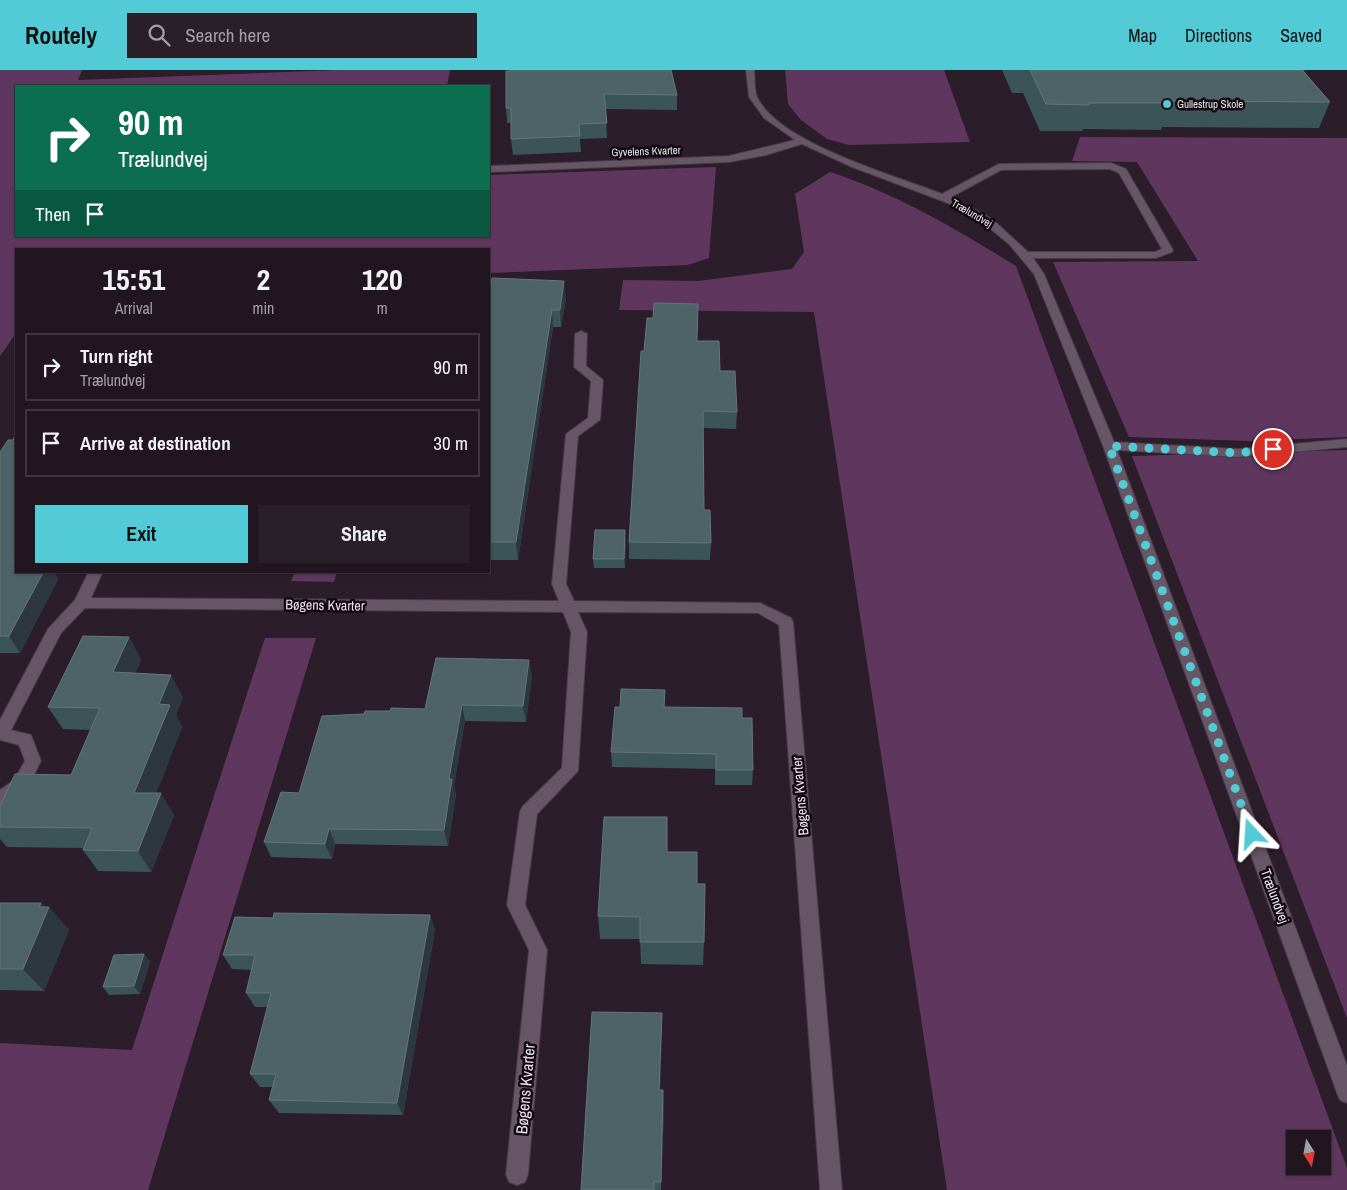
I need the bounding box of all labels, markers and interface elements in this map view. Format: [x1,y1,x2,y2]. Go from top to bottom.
search box [127,13,477,58]
text: Routely [25,19,97,51]
icon: search [145,21,173,49]
text: Search here [185,22,270,48]
text: Map [1128,23,1157,48]
text: Directions [1185,23,1252,48]
text: Saved [1280,23,1322,48]
place label: Gullestrup Skole [1177,97,1243,111]
marker: Gullestrup Skole [1161,98,1173,110]
text: 90 m [118,99,183,146]
icon: right [35,105,100,170]
street label: Gyvelens Kvarter [611,143,681,159]
text: Trælundvej [118,144,208,174]
street label: Trælundvej [949,196,995,230]
icon: arrive [81,200,109,228]
text: Then [35,201,71,227]
text: 15:51 [102,259,165,299]
text: 2 [257,259,270,299]
text: 120 [362,259,403,299]
text: Arrival [115,297,153,319]
text: min [252,297,274,319]
text: m [377,297,388,319]
text: Turn right [80,343,152,369]
icon: right [37,353,65,381]
text: 90 m [433,354,468,380]
text: Trælundvej [80,369,145,391]
pin [1252,428,1294,470]
icon: arrive [37,429,65,457]
text: Arrive at destination [80,430,231,456]
text: 30 m [433,430,468,456]
icon: arrive [1259,435,1287,463]
button: Exit [35,505,248,563]
button: Share [258,505,470,563]
street label: Bøgens Kvarter [285,595,365,615]
street label: Bøgens Kvarter [788,756,812,836]
position arrow [1225,807,1277,859]
street label: Trælundvej [1257,866,1293,926]
street label: Bøgens Kvarter [510,1042,540,1135]
north arrow [1286,1130,1331,1175]
map controls [1286,1130,1331,1175]

